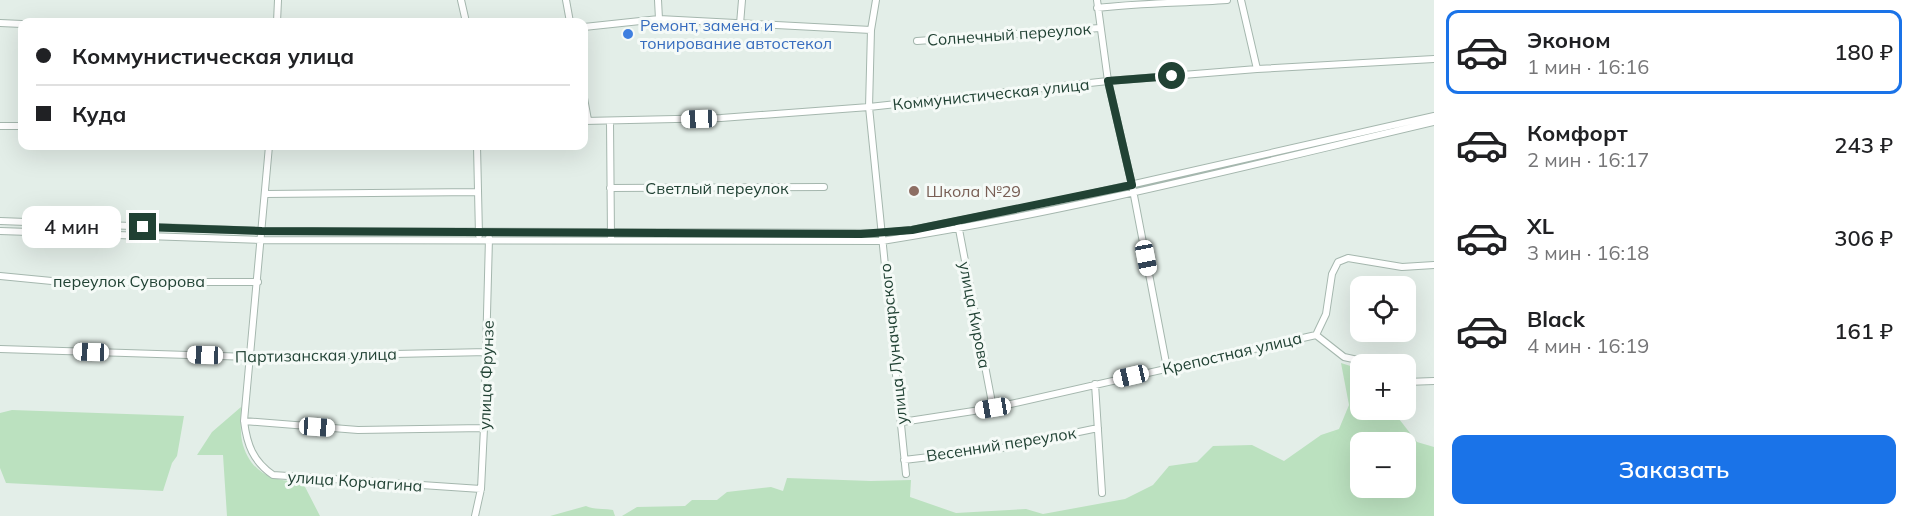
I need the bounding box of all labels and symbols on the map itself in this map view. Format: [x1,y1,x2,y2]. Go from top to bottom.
place label: Ремонт, замена и тонирование автостекол [640,15,832,53]
street label: Солнечный переулок [926,18,1092,50]
marker: Ремонт, замена и тонирование автостекол [621,27,635,41]
route start [1158,62,1185,89]
street label: Коммунистическая улица [892,74,1090,114]
car [681,109,717,129]
street label: Светлый переулок [645,178,789,198]
place label: Школа №29 [926,181,1021,201]
marker: Школа №29 [907,184,921,198]
callout: 4 мин [23,206,122,248]
route end [129,213,156,240]
car [1134,239,1158,277]
street label: улица Кирова [955,260,995,370]
street label: улица Луначарского [875,262,911,426]
street label: переулок Суворова [53,271,205,291]
street label: улица Фрунзе [474,320,498,430]
street label: Крепостная улица [1160,327,1304,379]
car [73,342,109,362]
street label: Партизанская улица [235,344,397,366]
car [187,345,223,365]
car [1111,363,1151,389]
car [974,396,1012,420]
car [298,417,336,437]
street label: Весенний переулок [925,422,1078,466]
street label: улица Корчагина [287,466,423,496]

